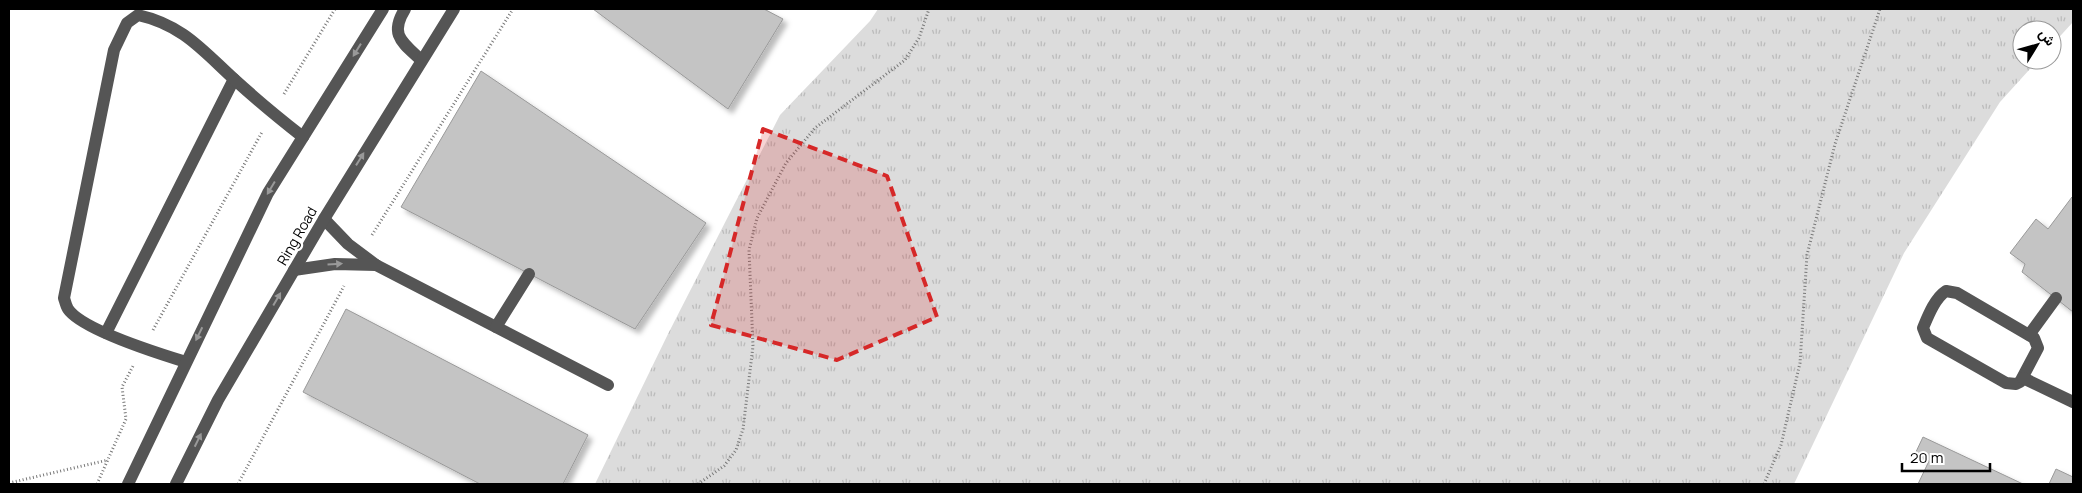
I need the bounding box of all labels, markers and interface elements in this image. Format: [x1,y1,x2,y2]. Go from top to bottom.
north arrow [2012,20,2062,70]
text: ش [2035,24,2061,49]
one-way arrow [352,44,361,57]
one-way arrow [356,153,365,166]
one-way arrow [267,182,276,195]
street label: Ring Road [272,203,321,269]
one-way arrow [327,260,343,268]
one-way arrow [273,291,281,306]
one-way arrow [195,327,203,341]
one-way arrow [194,433,202,448]
scale bar [1902,440,1990,472]
text: 20 m [1910,447,1943,468]

